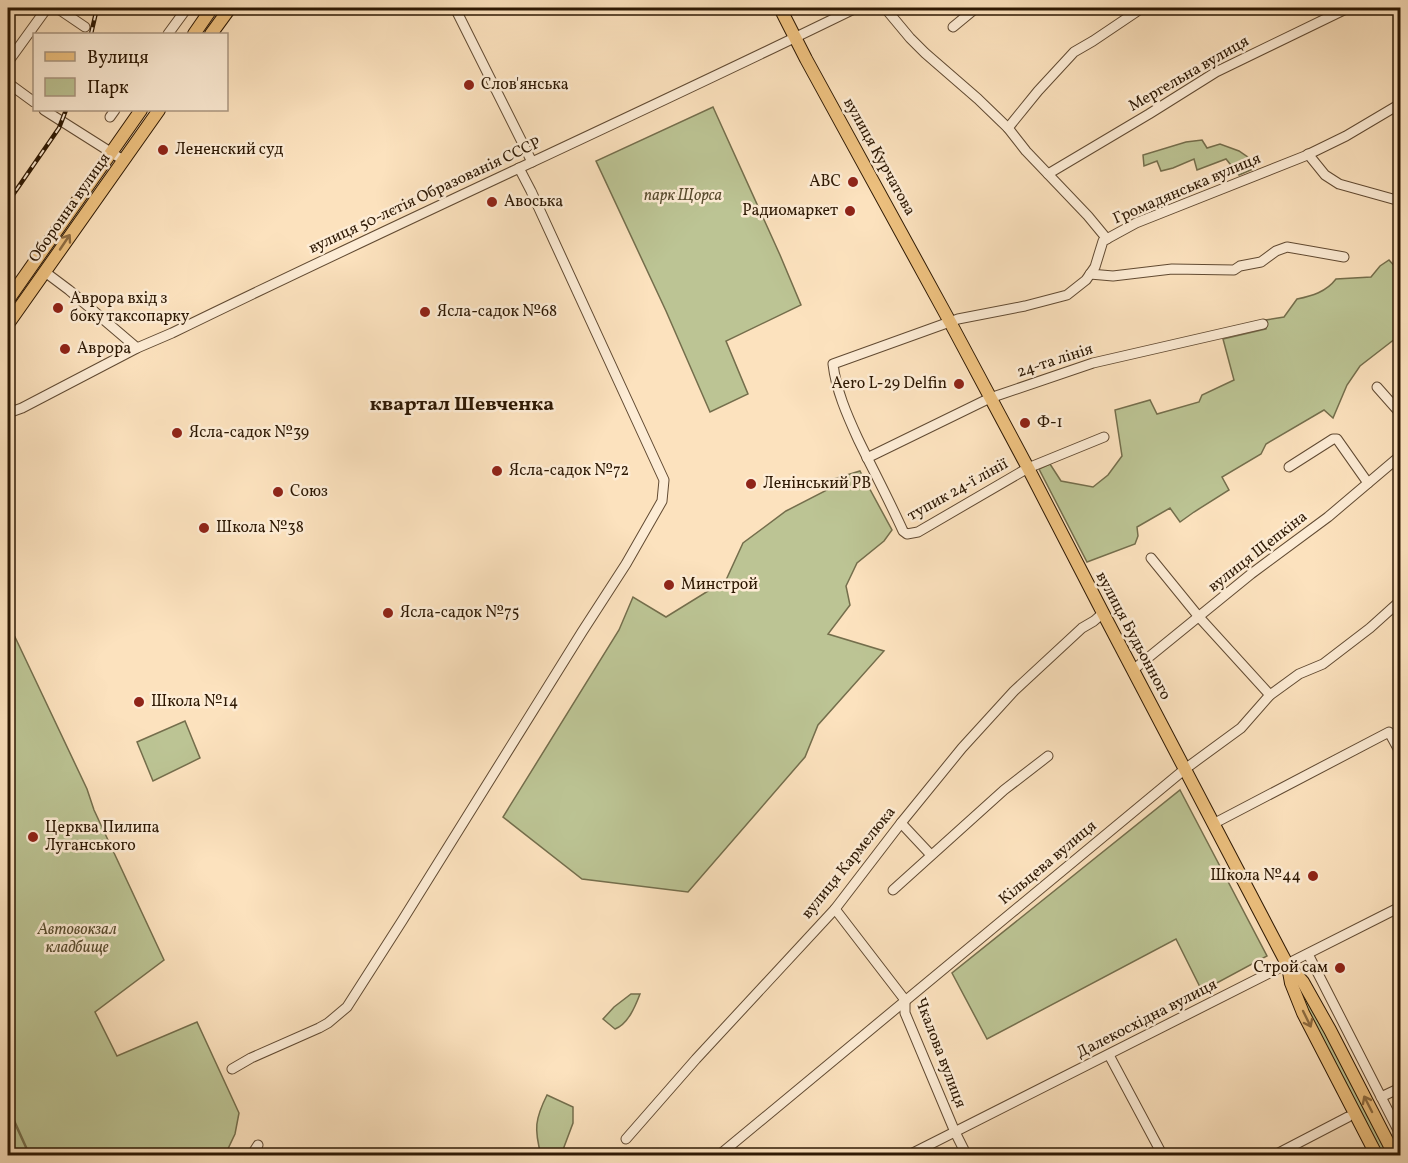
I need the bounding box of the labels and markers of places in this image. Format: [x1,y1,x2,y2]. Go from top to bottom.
place label: Слов'янська [481,74,569,96]
marker: Слов'янська [462,78,476,92]
place label: Лененский суд [175,139,283,161]
marker: Лененский суд [156,143,170,157]
place label: АВС [809,171,841,193]
marker: АВС [846,175,860,189]
place label: Авоська [504,191,563,213]
marker: Авоська [485,195,499,209]
place label: Радиомаркет [742,200,838,222]
marker: Радиомаркет [843,204,857,218]
place label: Аврора вхід з боку таксопарку [70,288,190,328]
marker: Аврора вхід з боку таксопарку [51,301,65,315]
place label: Ясла-садок №68 [437,301,557,323]
marker: Ясла-садок №68 [418,305,432,319]
place label: Аврора [77,338,131,360]
marker: Аврора [58,342,72,356]
place label: Aero L-29 Delfin [831,373,947,395]
marker: Aero L-29 Delfin [952,377,966,391]
place label: Ф-1 [1037,412,1063,434]
marker: Ф-1 [1018,416,1032,430]
place label: Ясла-садок №39 [189,422,309,444]
marker: Ясла-садок №39 [170,426,184,440]
place label: Ясла-садок №72 [509,460,629,482]
marker: Ясла-садок №72 [490,464,504,478]
place label: Ленінський РВ [763,473,871,495]
marker: Ленінський РВ [744,477,758,491]
place label: Союз [290,481,328,503]
marker: Союз [271,485,285,499]
place label: Школа №38 [216,517,304,539]
marker: Школа №38 [197,521,211,535]
place label: Минстрой [681,574,758,596]
marker: Минстрой [662,578,676,592]
place label: Ясла-садок №75 [400,602,519,624]
marker: Ясла-садок №75 [381,606,395,620]
place label: Школа №14 [151,691,238,713]
marker: Школа №14 [132,695,146,709]
place label: Церква Пилипа Луганського [45,817,160,857]
marker: Церква Пилипа Луганського [26,830,40,844]
place label: Школа №44 [1210,865,1301,887]
marker: Школа №44 [1306,869,1320,883]
place label: Строй сам [1253,957,1328,979]
marker: Строй сам [1333,961,1347,975]

